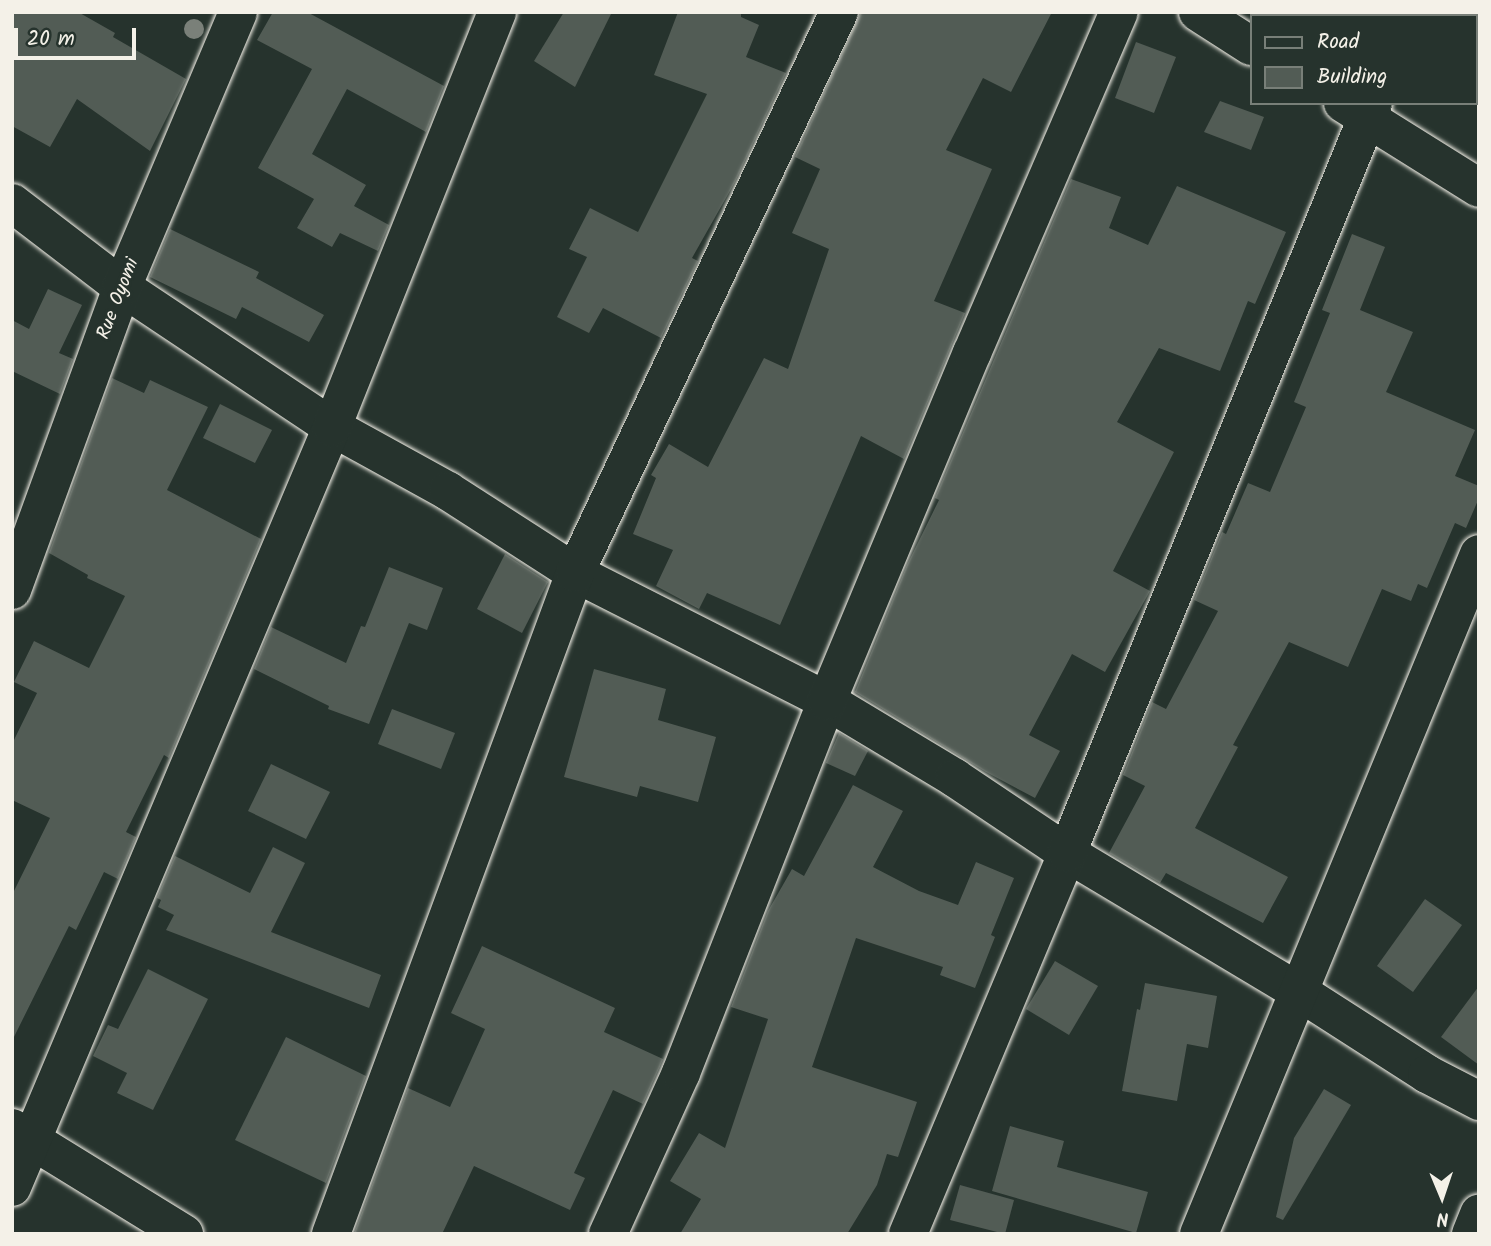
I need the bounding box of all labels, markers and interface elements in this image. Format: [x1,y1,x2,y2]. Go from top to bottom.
scale bar [18,14,140,58]
legend [1250,14,1477,105]
text: 20 m [27,23,75,56]
text: Road [1317,26,1359,59]
text: Building [1317,61,1387,94]
street label: Rue Oyomi [93,255,145,343]
north arrow [1407,1162,1477,1232]
text: N [1436,1203,1449,1233]

